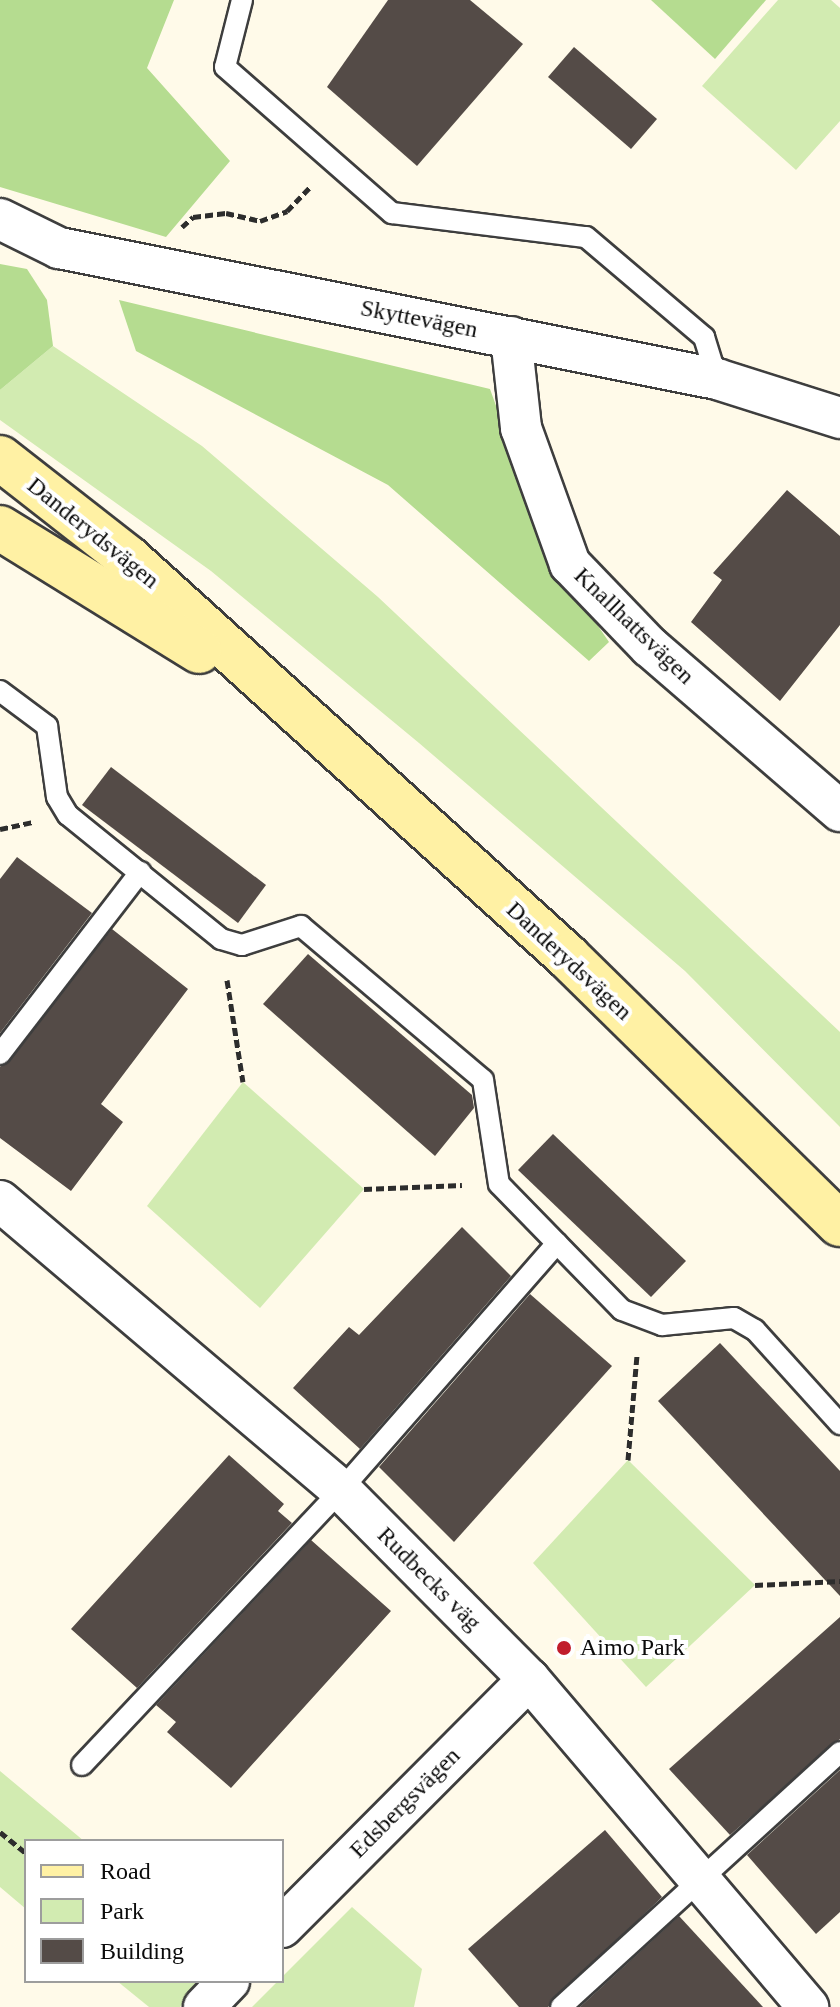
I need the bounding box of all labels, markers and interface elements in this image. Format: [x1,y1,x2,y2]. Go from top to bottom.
street label: Skyttevägen [358,294,480,344]
street label: Danderydsvägen [21,471,165,595]
street label: Knallhattsvägen [568,561,700,691]
street label: Danderydsvägen [500,895,638,1027]
street label: Rudbecks väg [371,1521,487,1637]
place label: Aimo Park [580,1634,685,1662]
marker: Aimo Park [555,1639,573,1657]
street label: Edsbergsvägen [344,1742,466,1864]
legend [24,1839,284,1983]
text: Road [100,1858,151,1884]
text: Park [100,1898,144,1924]
text: Building [100,1938,184,1964]

